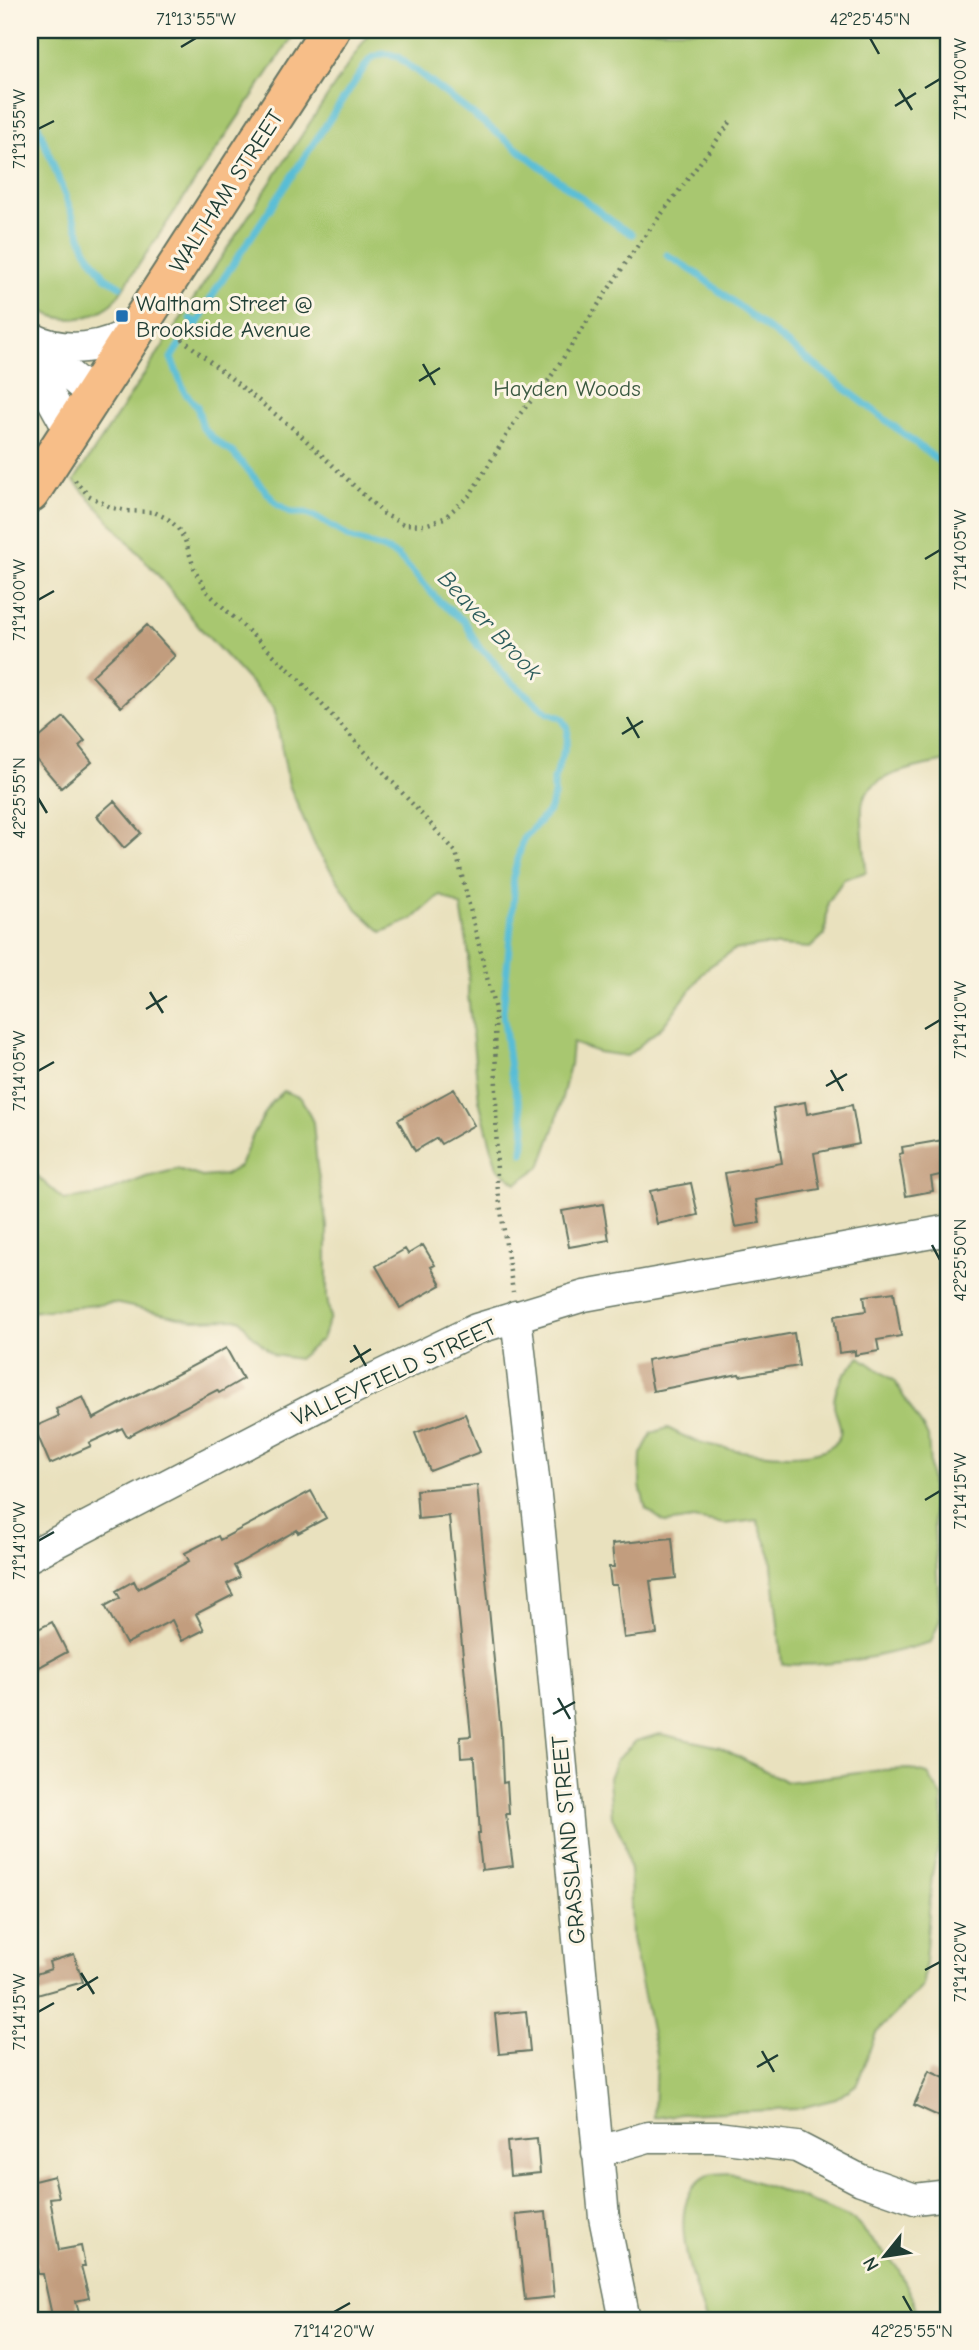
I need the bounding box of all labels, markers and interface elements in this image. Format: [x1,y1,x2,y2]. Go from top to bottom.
text: 71°13'55"W [156,9,236,30]
text: 42°25'45"N [830,9,910,30]
text: 71°14'00"W [950,38,971,120]
text: 71°13'55"W [9,89,30,169]
street label: WALTHAM STREET [164,105,289,278]
place label: Waltham Street @ Brookside Avenue [136,290,313,343]
marker: Waltham Street @ Brookside Avenue [114,308,130,324]
park label: Hayden Woods [493,375,641,402]
text: 71°14'05"W [950,509,971,590]
text: 71°14'00"W [9,559,30,641]
water label: Beaver Brook [432,564,548,686]
text: 42°25'55"N [9,757,30,839]
text: 71°14'10"W [950,981,971,1059]
text: 71°14'05"W [9,1030,30,1111]
text: 42°25'50"N [950,1219,971,1301]
street label: VALLEYFIELD STREET [288,1313,501,1432]
text: 71°14'15"W [950,1452,971,1529]
text: 71°14'10"W [9,1502,30,1580]
street label: GRASSLAND STREET [546,1735,591,1945]
text: 71°14'20"W [950,1921,971,2002]
text: 71°14'15"W [9,1973,30,2050]
north arrow [850,2220,920,2290]
text: N [859,2253,884,2275]
text: 71°14'20"W [294,2321,375,2342]
text: 42°25'55"N [871,2321,953,2342]

